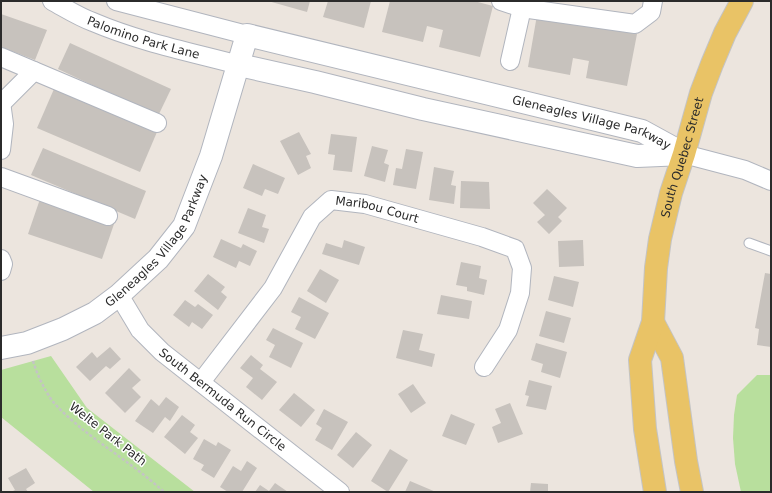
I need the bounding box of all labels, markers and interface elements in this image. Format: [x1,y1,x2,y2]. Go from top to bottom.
street label: Palomino Park Lane [85,13,201,62]
street label: Gleneagles Village Parkway [511,93,673,152]
street label: South Quebec Street [658,95,707,219]
street label: Gleneagles Village Parkway [102,172,210,310]
street label: Maribou Court [335,194,421,226]
street label: South Bermuda Run Circle [156,345,289,454]
street label: Welte Park Path [67,400,149,468]

